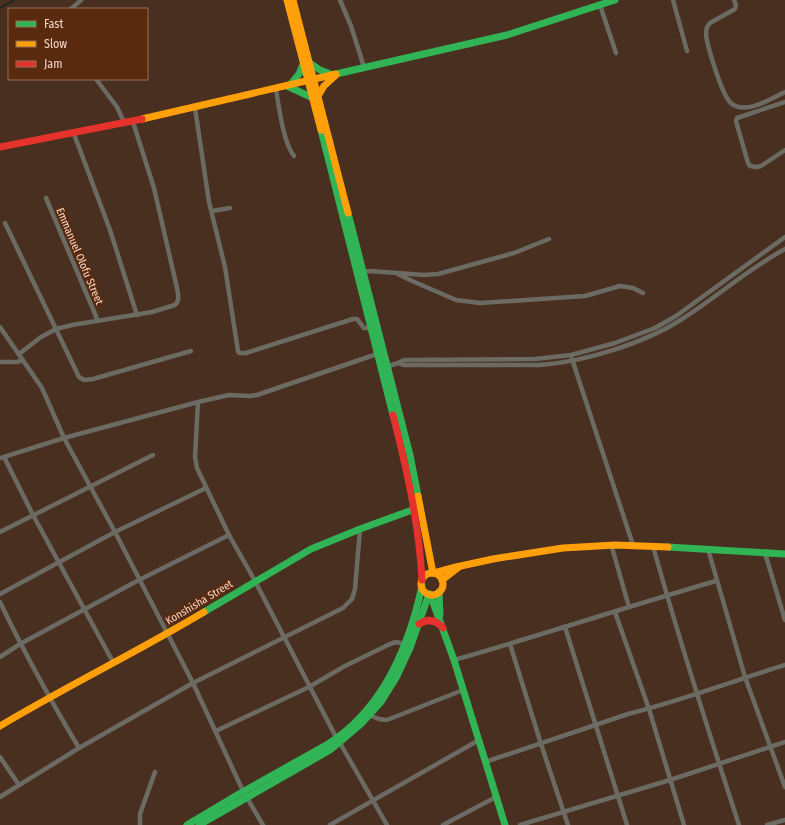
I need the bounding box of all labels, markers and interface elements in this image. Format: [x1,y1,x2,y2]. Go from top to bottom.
legend [8,8,148,80]
text: Fast [44,17,63,31]
text: Slow [44,37,67,51]
text: Jam [44,57,62,71]
street label: Emmanuel Olofu Street [53,206,106,307]
street label: Konshisha Street [163,577,236,628]

